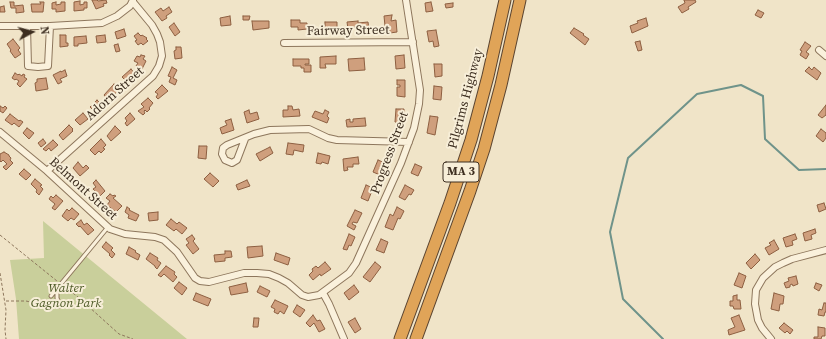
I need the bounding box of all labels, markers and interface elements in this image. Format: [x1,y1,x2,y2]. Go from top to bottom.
north arrow [12,12,52,52]
street label: Fairway Street [307,22,389,40]
text: N [36,26,52,35]
street label: Pilgrims Highway [445,47,487,151]
street label: Adorn Street [83,64,147,124]
street label: Progress Street [368,110,412,196]
street label: Belmont Street [46,154,120,224]
road number: MA 3 [443,162,479,182]
park label: Walter Gagnon Park [31,281,101,312]

